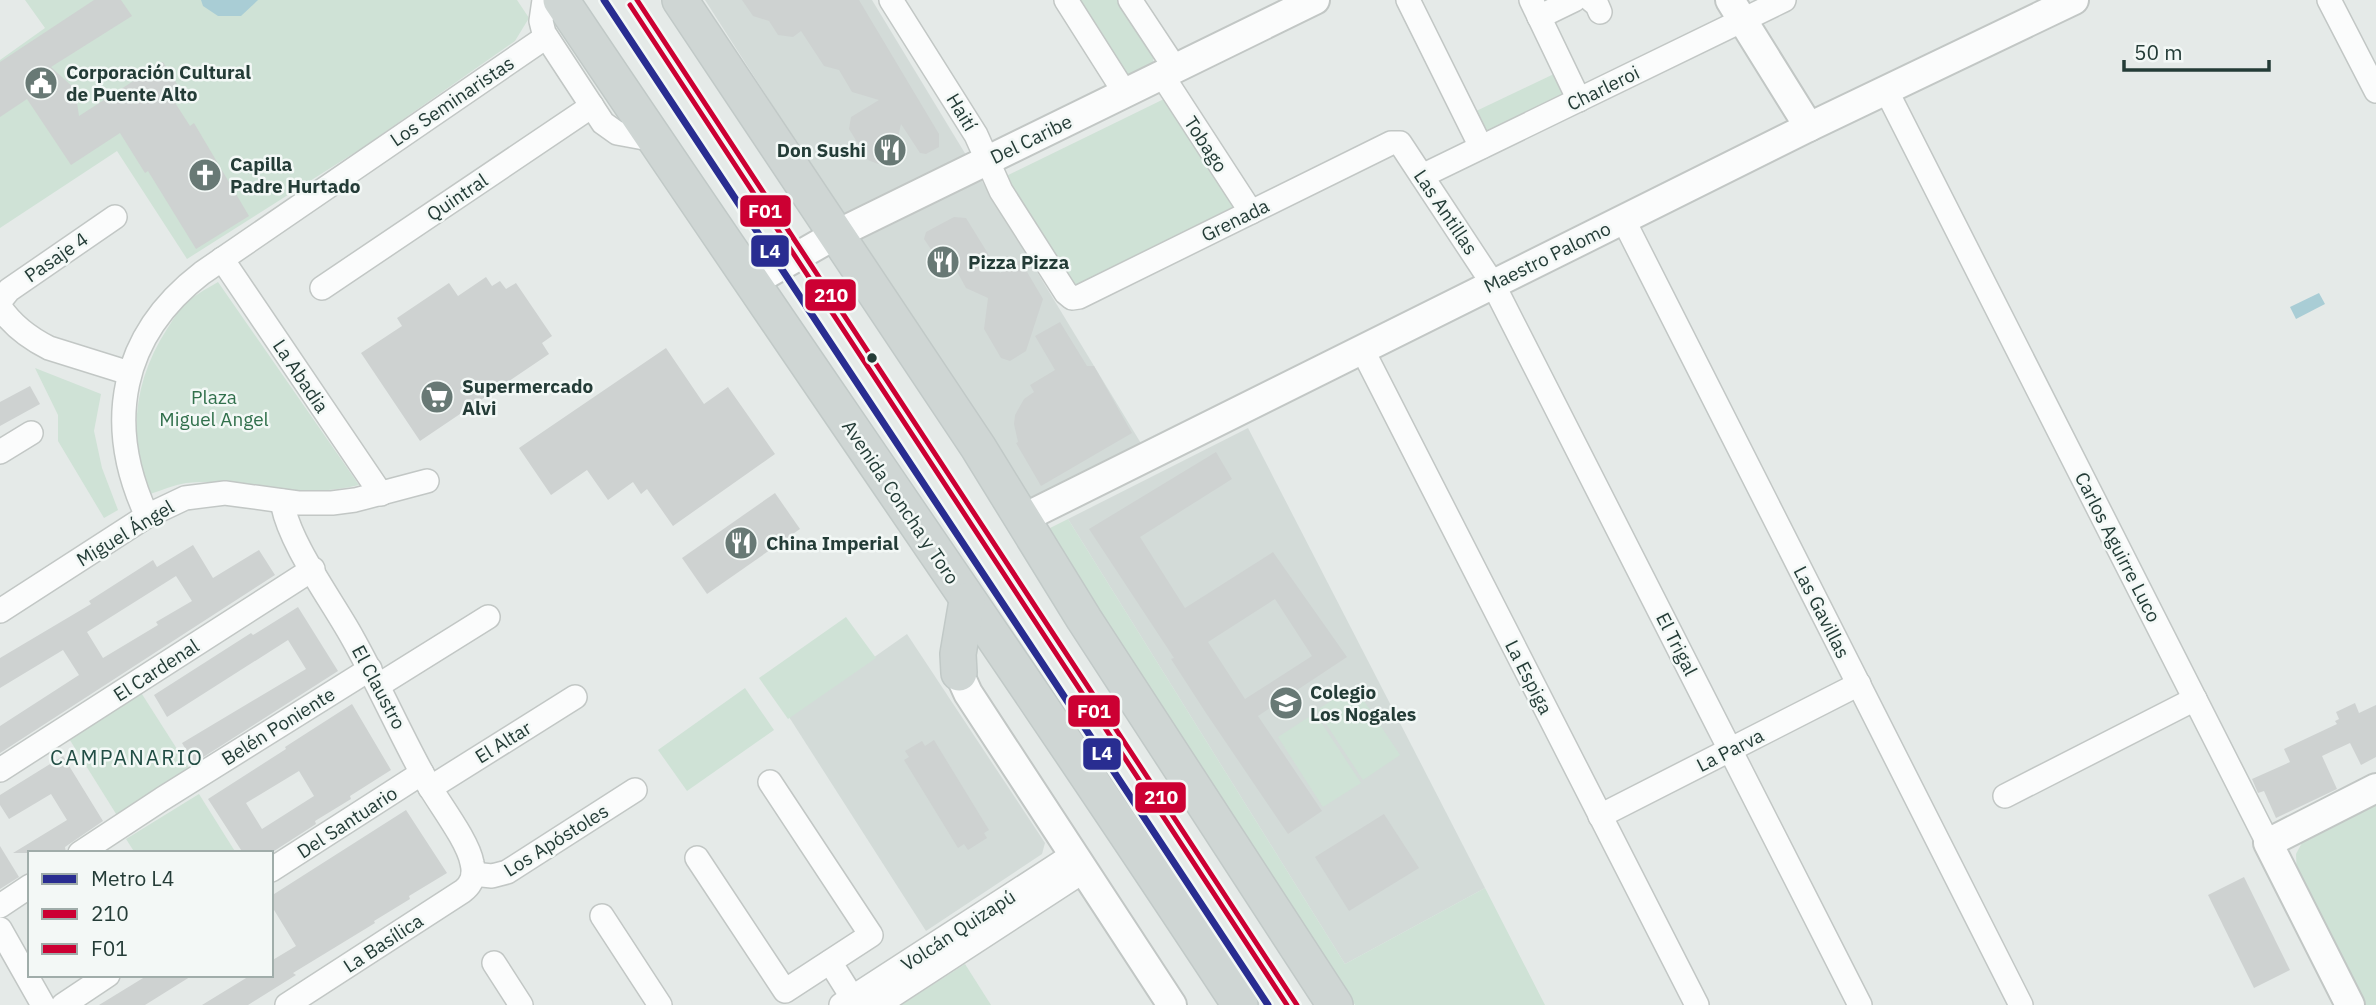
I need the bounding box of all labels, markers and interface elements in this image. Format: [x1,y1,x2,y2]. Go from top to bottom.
scale bar [2124,28,2269,72]
text: 50 m [2134,38,2183,66]
street label: Los Seminaristas [385,51,519,151]
place label: Corporación Cultural de Puente Alto [66,60,251,106]
street label: Charleroi [1563,60,1643,116]
public building icon: Corporación Cultural de Puente Alto [22,64,60,102]
street label: Haití [941,89,983,135]
street label: Del Caribe [986,109,1076,169]
street label: Tobago [1179,111,1233,177]
restaurant icon: Don Sushi [871,131,909,169]
place label: Don Sushi [777,138,866,162]
place label: Capilla Padre Hurtado [230,152,361,198]
church icon: Capilla Padre Hurtado [186,156,224,194]
street label: Las Antillas [1409,165,1483,259]
street label: Quintral [422,168,492,226]
street label: Grenada [1197,193,1273,247]
line badge: F01 [739,194,792,228]
text: F01 [748,199,783,223]
street label: Maestro Palomo [1480,216,1614,298]
street label: Pasaje 4 [20,227,92,287]
line badge: L4 [750,234,790,268]
text: L4 [759,239,781,263]
restaurant icon: Pizza Pizza [924,243,962,281]
place label: Pizza Pizza [968,250,1069,274]
line badge: 210 [804,278,857,312]
text: 210 [814,283,848,307]
street label: La Abadia [268,335,334,417]
unlabelled marker [865,351,879,365]
place label: Supermercado Alvi [462,374,594,420]
supermarket icon: Supermercado Alvi [418,378,456,416]
park label: Plaza Miguel Angel [159,385,269,431]
street label: Avenida Concha y Toro [837,415,965,589]
street label: Carlos Aguirre Luco [2070,468,2166,626]
street label: Miguel Ángel [72,495,178,571]
restaurant icon: China Imperial [722,524,760,562]
place label: China Imperial [766,531,899,555]
street label: Las Gavillas [1789,562,1855,662]
street label: El Trigal [1651,608,1703,680]
street label: El Cardenal [109,633,203,707]
street label: La Espiga [1500,636,1558,718]
street label: El Claustro [347,641,411,733]
place label: Colegio Los Nogales [1310,680,1416,726]
street label: Belén Poniente [217,682,339,770]
school or university icon: Colegio Los Nogales [1267,684,1305,722]
line badge: F01 [1067,694,1121,728]
text: F01 [1077,699,1112,723]
street label: El Altar [470,715,536,769]
street label: La Parva [1692,723,1768,777]
line badge: L4 [1082,737,1122,771]
text: L4 [1091,741,1113,765]
district label: CAMPANARIO [50,743,204,771]
street label: Del Santuario [292,781,402,863]
line badge: 210 [1134,781,1187,814]
text: 210 [1144,785,1178,809]
street label: Los Apóstoles [499,798,613,882]
legend [28,851,273,977]
text: Metro L4 [91,864,174,892]
street label: Volcán Quizapú [896,884,1020,976]
text: 210 [91,899,129,927]
street label: La Basílica [339,908,427,978]
text: F01 [91,934,128,962]

